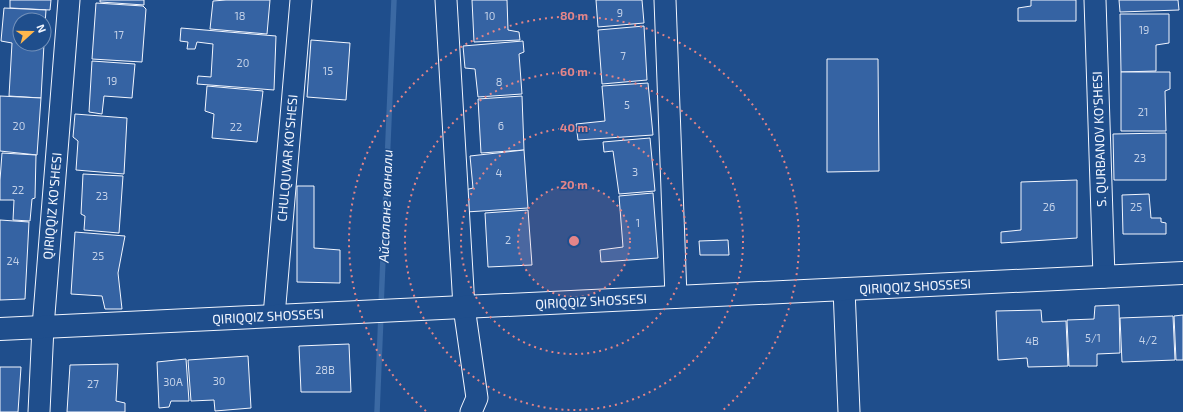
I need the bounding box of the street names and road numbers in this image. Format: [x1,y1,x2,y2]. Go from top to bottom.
street label: S. QURBANOV KO'SHESI [1089,71,1109,207]
street label: CHULQUVAR KO'SHESI [273,94,301,222]
street label: QIRIQQIZ KO'SHESI [39,152,65,260]
street label: QIRIQQIZ SHOSSESI [859,275,971,297]
street label: QIRIQQIZ SHOSSESI [535,290,647,312]
street label: QIRIQQIZ SHOSSESI [212,305,324,327]

